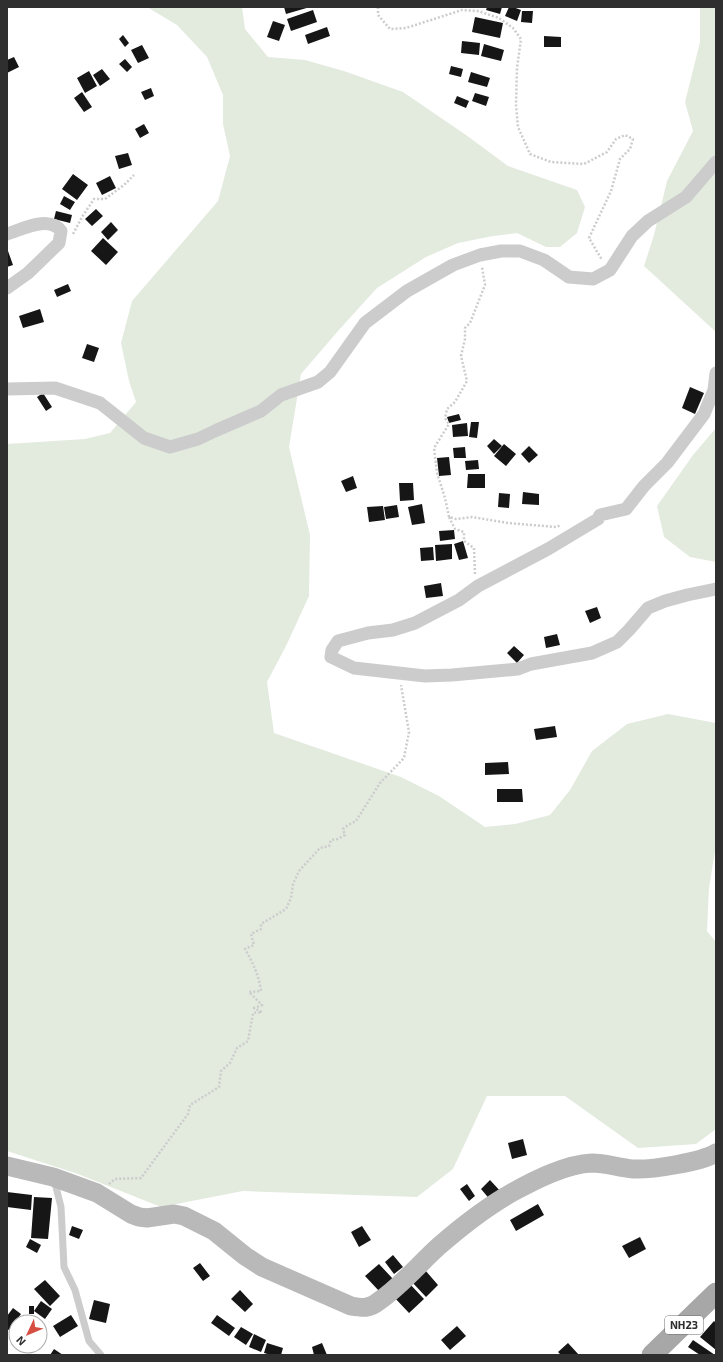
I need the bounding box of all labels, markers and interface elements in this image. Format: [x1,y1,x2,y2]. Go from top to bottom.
north arrow [8,1314,48,1354]
road number: NH23 [665,1316,703,1334]
text: N [13,1334,28,1349]

